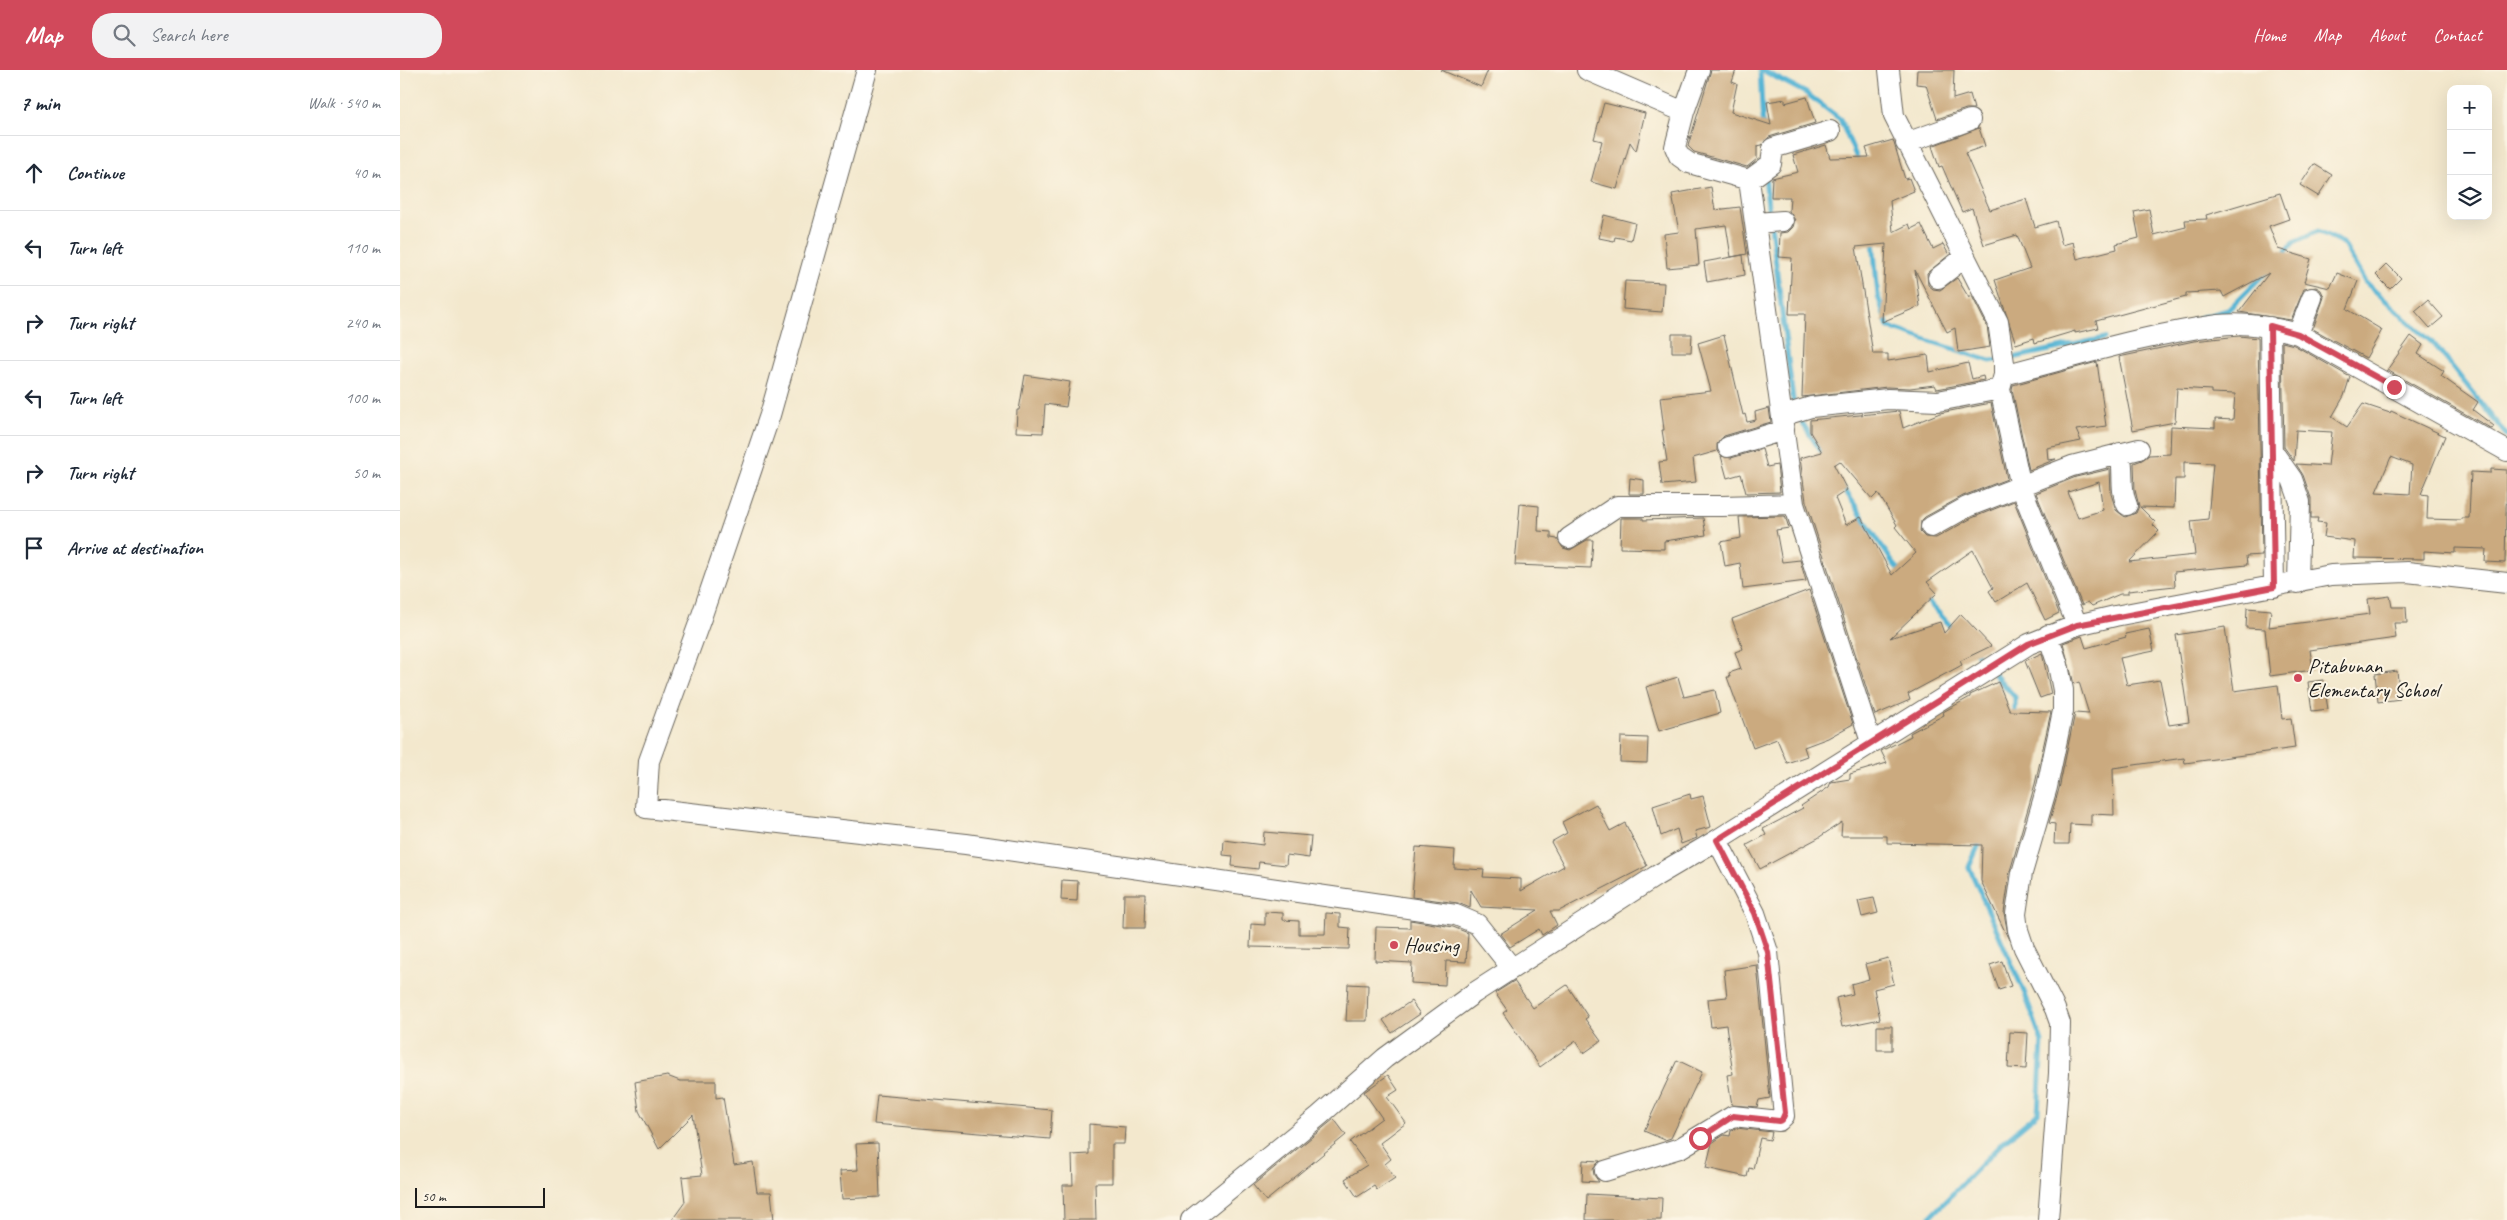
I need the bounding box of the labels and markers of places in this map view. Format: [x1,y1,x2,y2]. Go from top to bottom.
place label: Pitabunan Elementary School [2308,653,2443,703]
marker: Pitabunan Elementary School [2292,672,2304,684]
place label: Housing [1404,932,1461,958]
marker: Housing [1388,939,1400,951]

